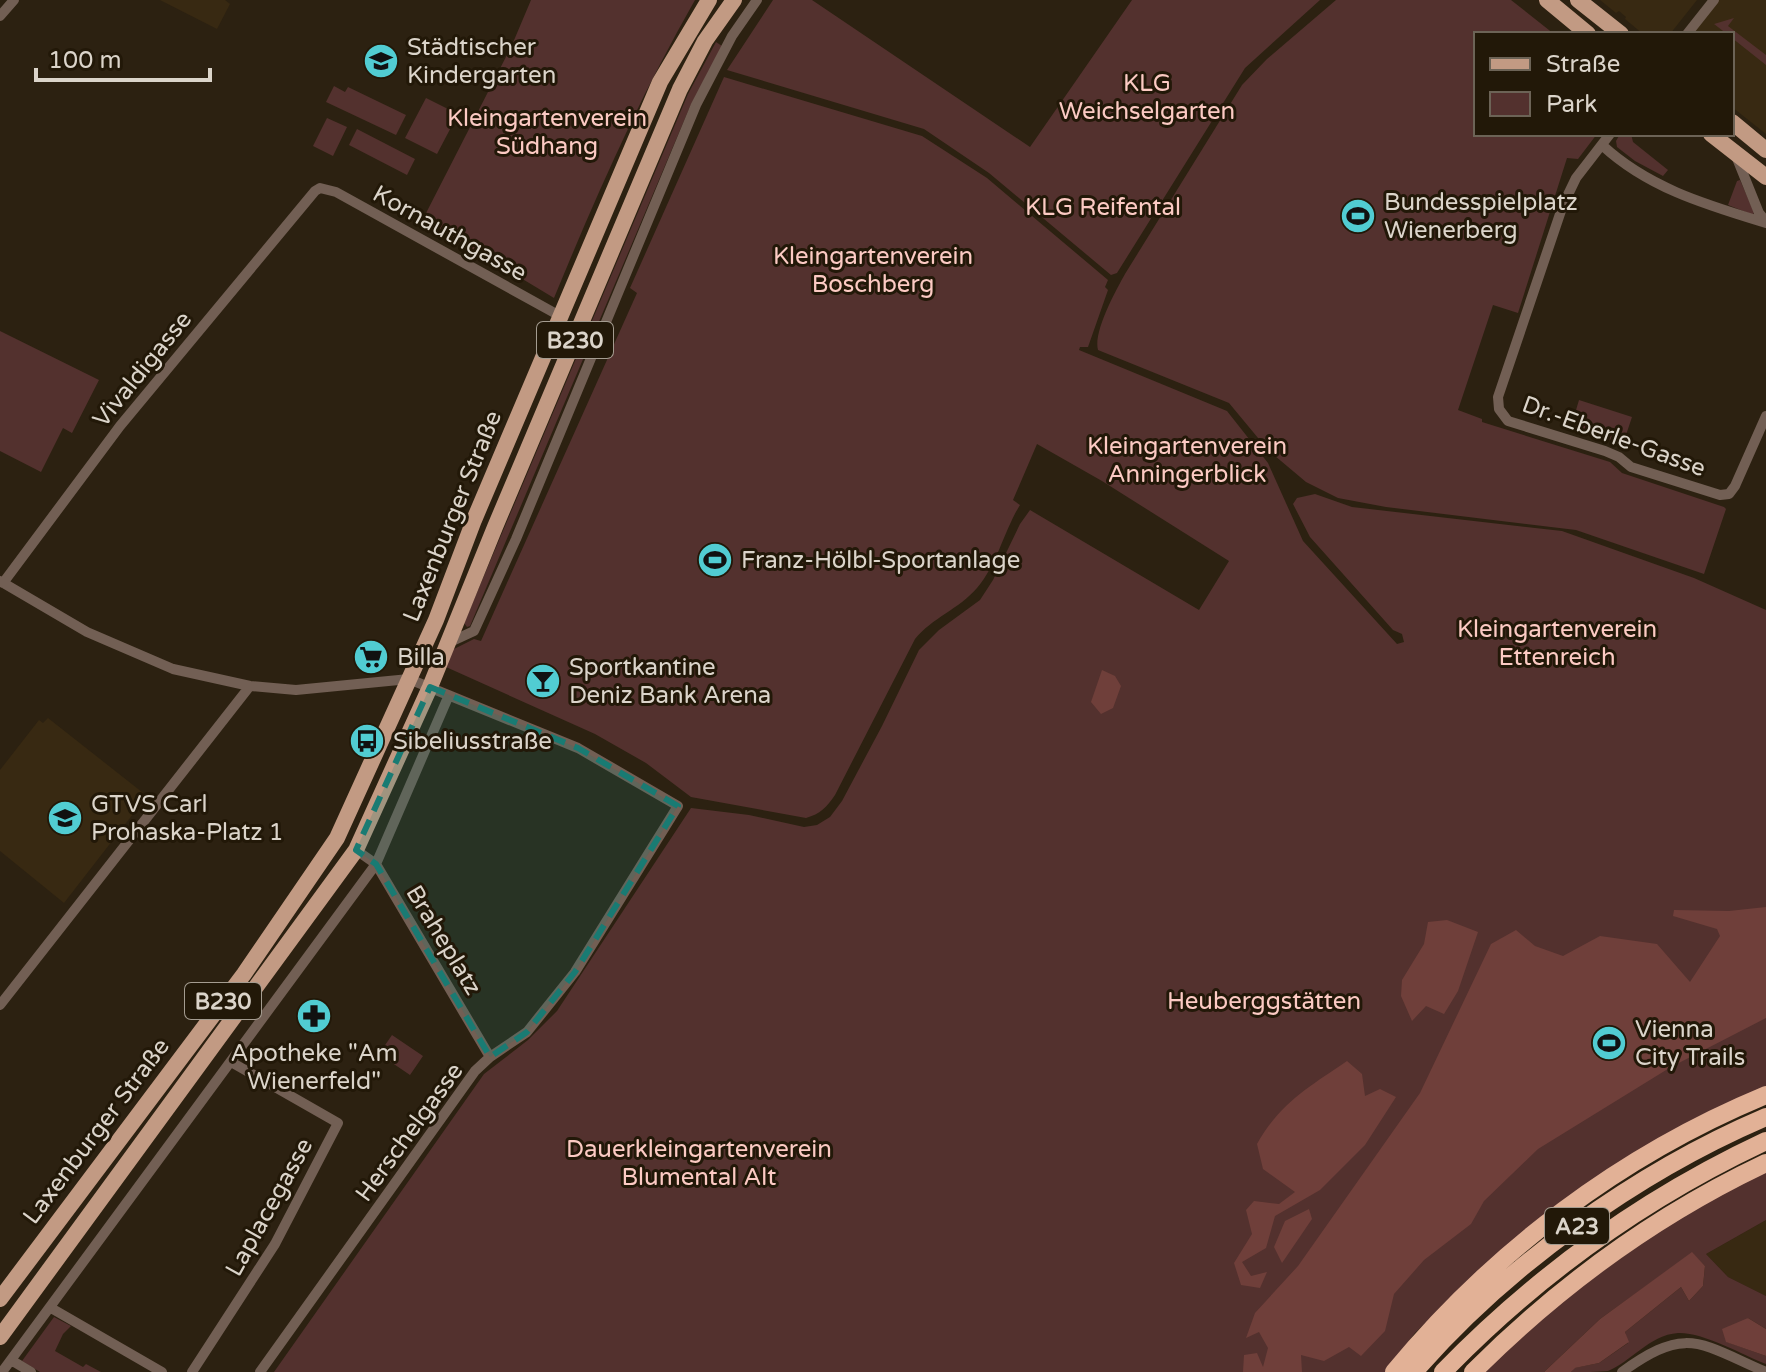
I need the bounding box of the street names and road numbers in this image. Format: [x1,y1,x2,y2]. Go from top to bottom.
street label: Kornauthgasse [368,179,532,288]
street label: Vivaldigasse [87,305,198,433]
road number: B230 [537,322,613,358]
street label: Dr.-Eberle-Gasse [1518,390,1710,483]
street label: Laxenburger Straße [397,406,508,626]
street label: Braheplatz [400,880,488,1000]
road number: B230 [185,983,261,1019]
street label: Laxenburger Straße [17,1033,176,1230]
street label: Herschelgasse [349,1057,469,1207]
street label: Laplacegasse [220,1133,319,1281]
road number: A23 [1545,1208,1609,1244]

